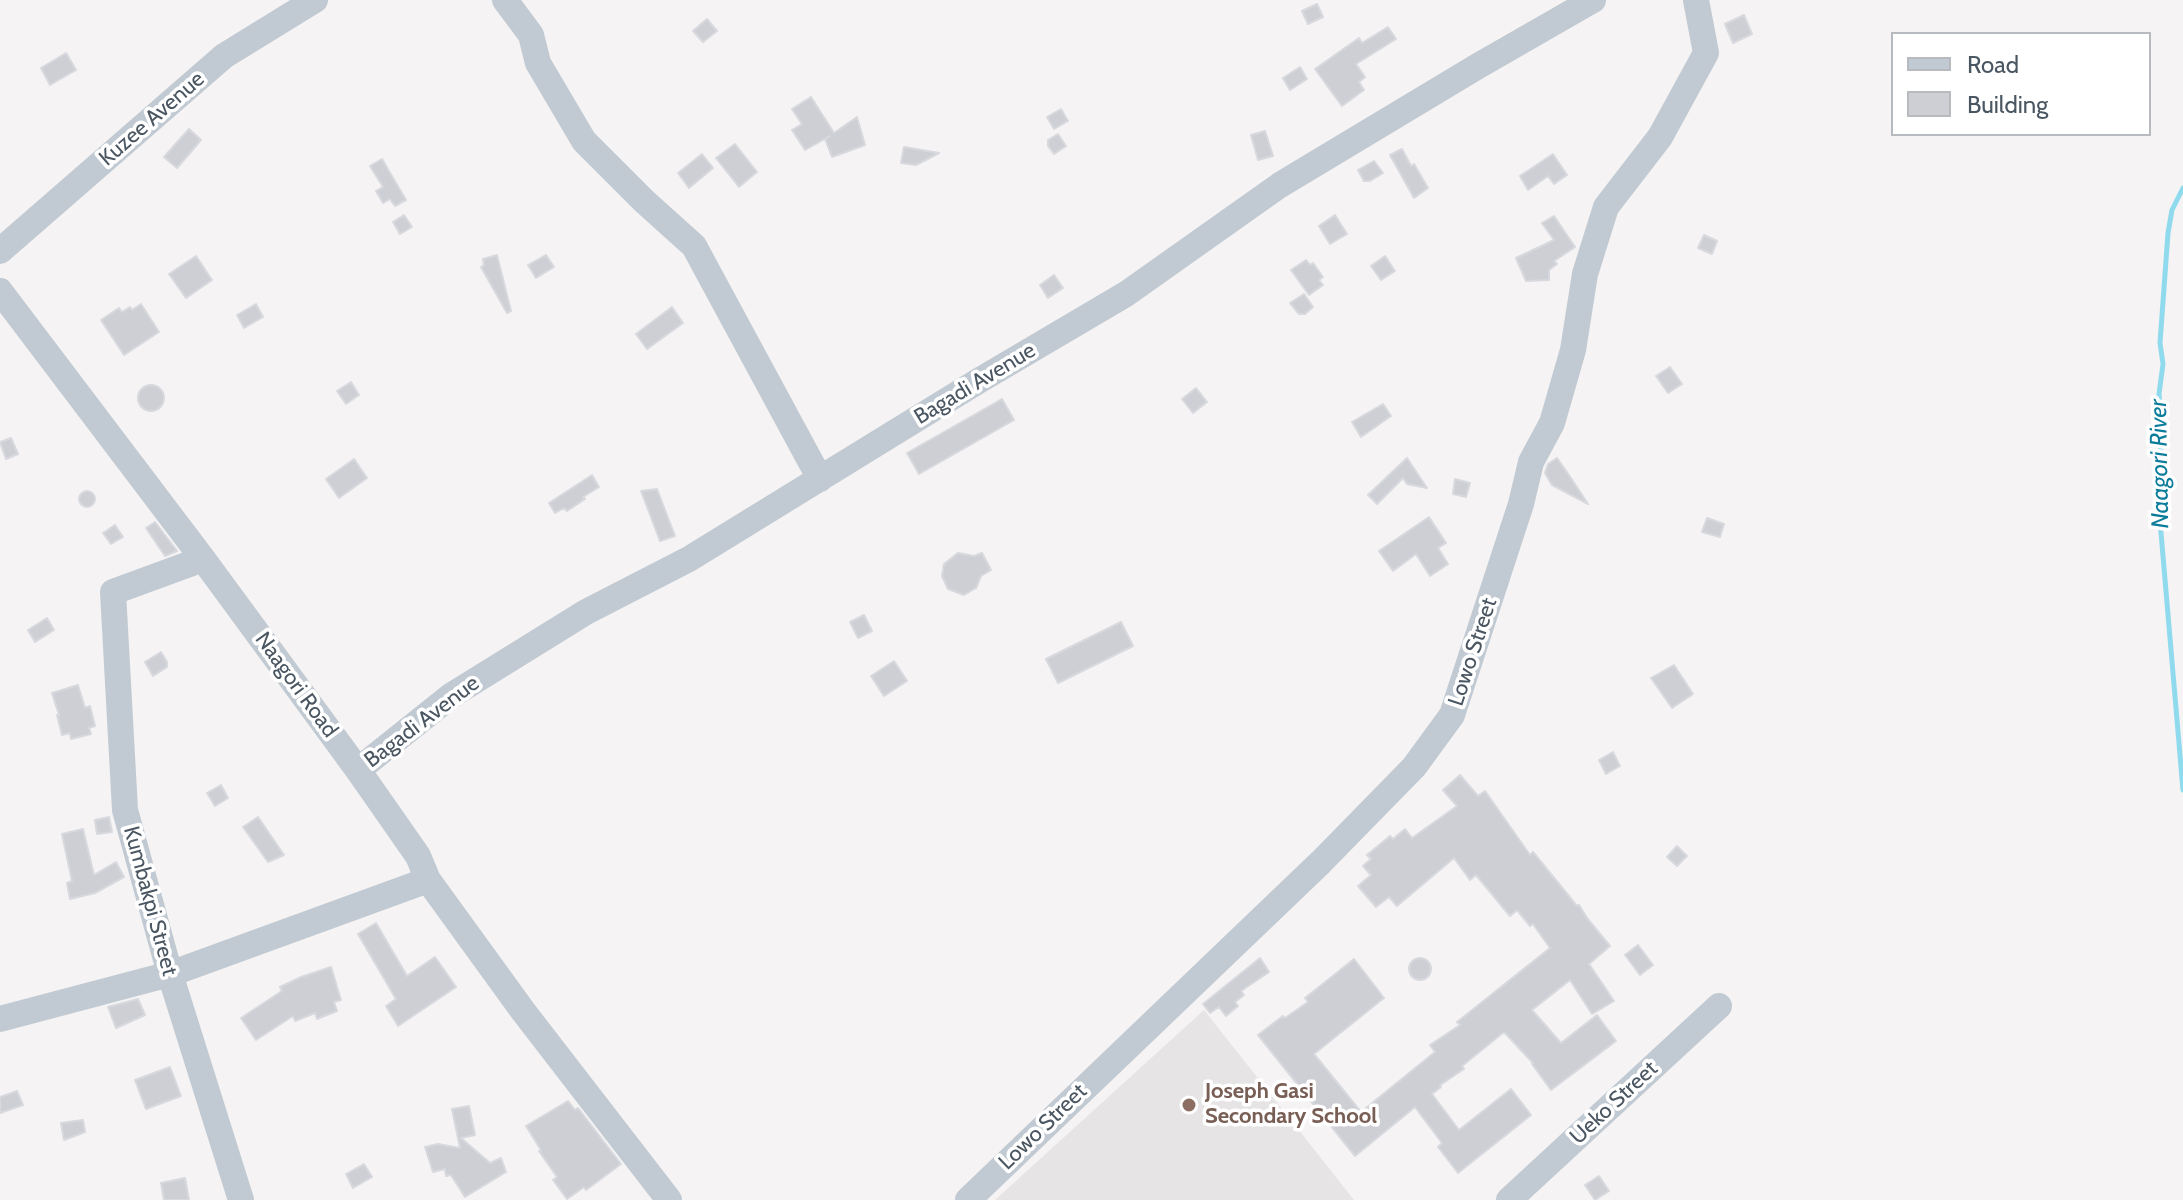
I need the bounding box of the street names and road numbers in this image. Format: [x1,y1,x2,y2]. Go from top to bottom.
street label: Kuzee Avenue [94,66,210,172]
street label: Bagadi Avenue [910,337,1040,431]
street label: Lowo Street [1443,595,1503,709]
street label: Naagori Road [249,627,343,743]
street label: Bagadi Avenue [359,670,485,774]
street label: Kumbakpi Street [117,823,183,979]
street label: Ueko Street [1565,1056,1663,1150]
street label: Lowo Street [993,1079,1093,1175]

